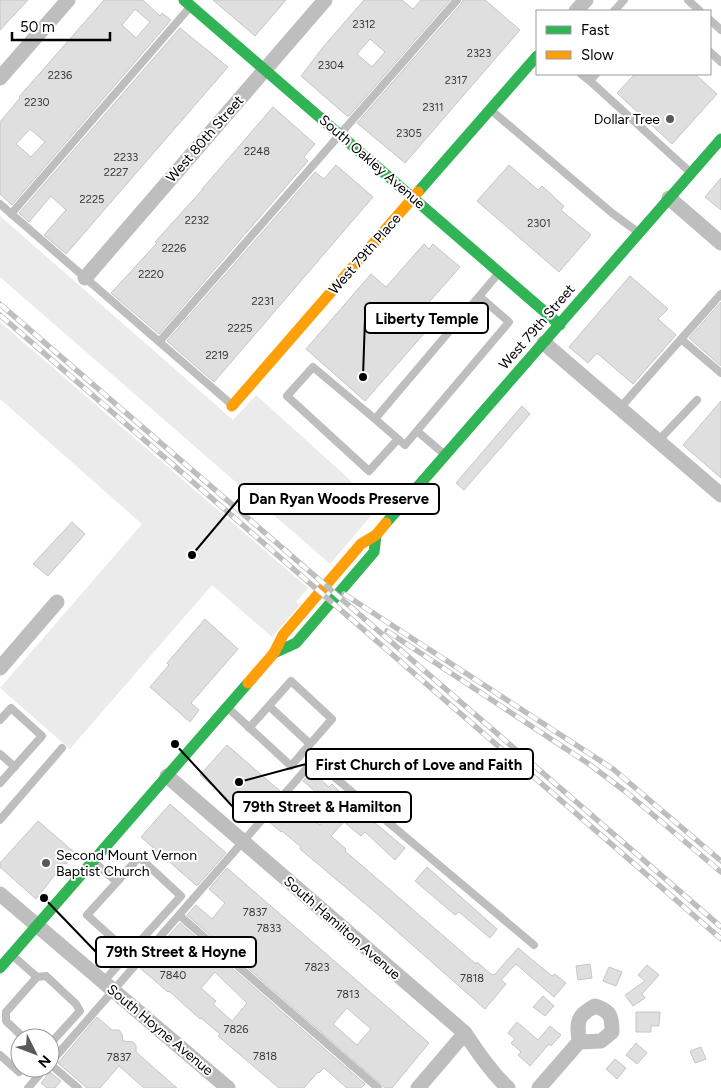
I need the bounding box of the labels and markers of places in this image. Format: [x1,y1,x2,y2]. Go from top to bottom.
place label: Dollar Tree [594,111,660,128]
marker: Dollar Tree [664,113,676,125]
callout: Liberty Temple [365,303,488,333]
callout: Dan Ryan Woods Preserve [239,484,439,514]
callout: First Church of Love and Faith [306,749,533,779]
callout: 79th Street & Hamilton [233,792,411,822]
place label: Second Mount Vernon Baptist Church [56,847,197,880]
marker: Second Mount Vernon Baptist Church [40,857,52,869]
callout: 79th Street & Hoyne [96,937,256,967]

